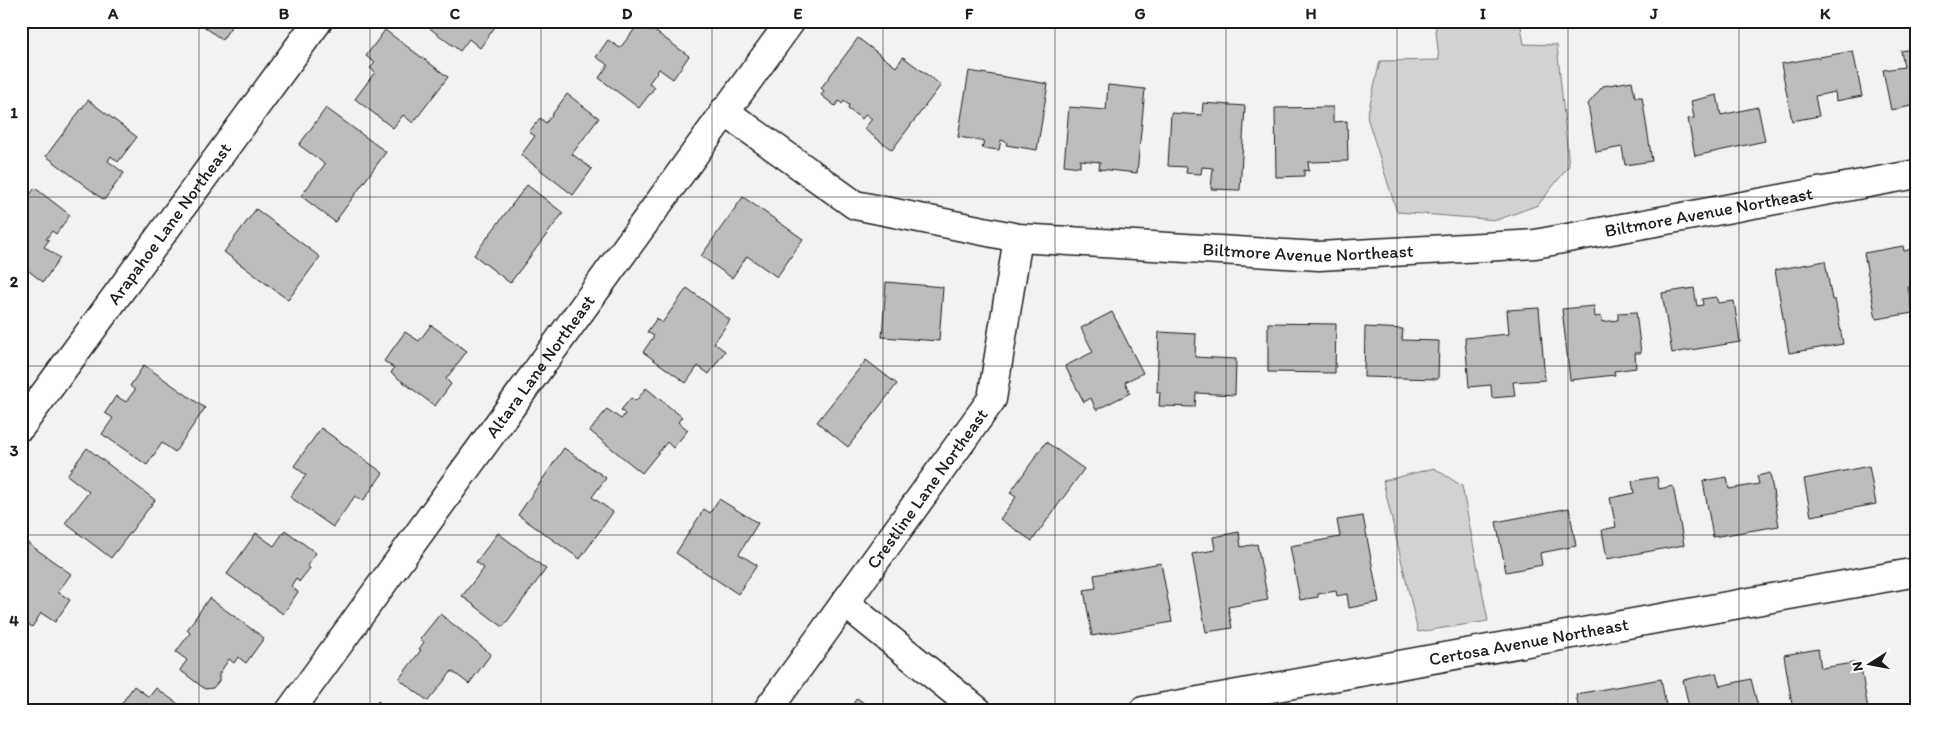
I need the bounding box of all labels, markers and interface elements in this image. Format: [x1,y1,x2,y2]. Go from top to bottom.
text: A [107,4,119,23]
text: B [279,4,290,23]
text: C [450,4,461,23]
text: D [622,4,633,23]
text: E [794,4,803,23]
text: F [965,4,974,23]
text: G [1134,4,1146,23]
text: H [1305,4,1317,23]
text: I [1480,4,1486,23]
text: J [1649,4,1658,23]
text: K [1820,4,1831,23]
text: 1 [10,103,18,122]
street label: Arapahoe Lane Northeast [103,138,236,309]
street label: Biltmore Avenue Northeast [1603,182,1815,242]
street label: Biltmore Avenue Northeast [1202,238,1414,267]
text: 2 [10,272,19,291]
street label: Altara Lane Northeast [481,290,600,442]
street label: Crestline Lane Northeast [862,404,993,573]
text: 3 [10,441,19,460]
text: 4 [9,611,19,630]
street label: Certosa Avenue Northeast [1427,613,1631,670]
north arrow [1846,640,1896,690]
text: N [1848,660,1867,673]

